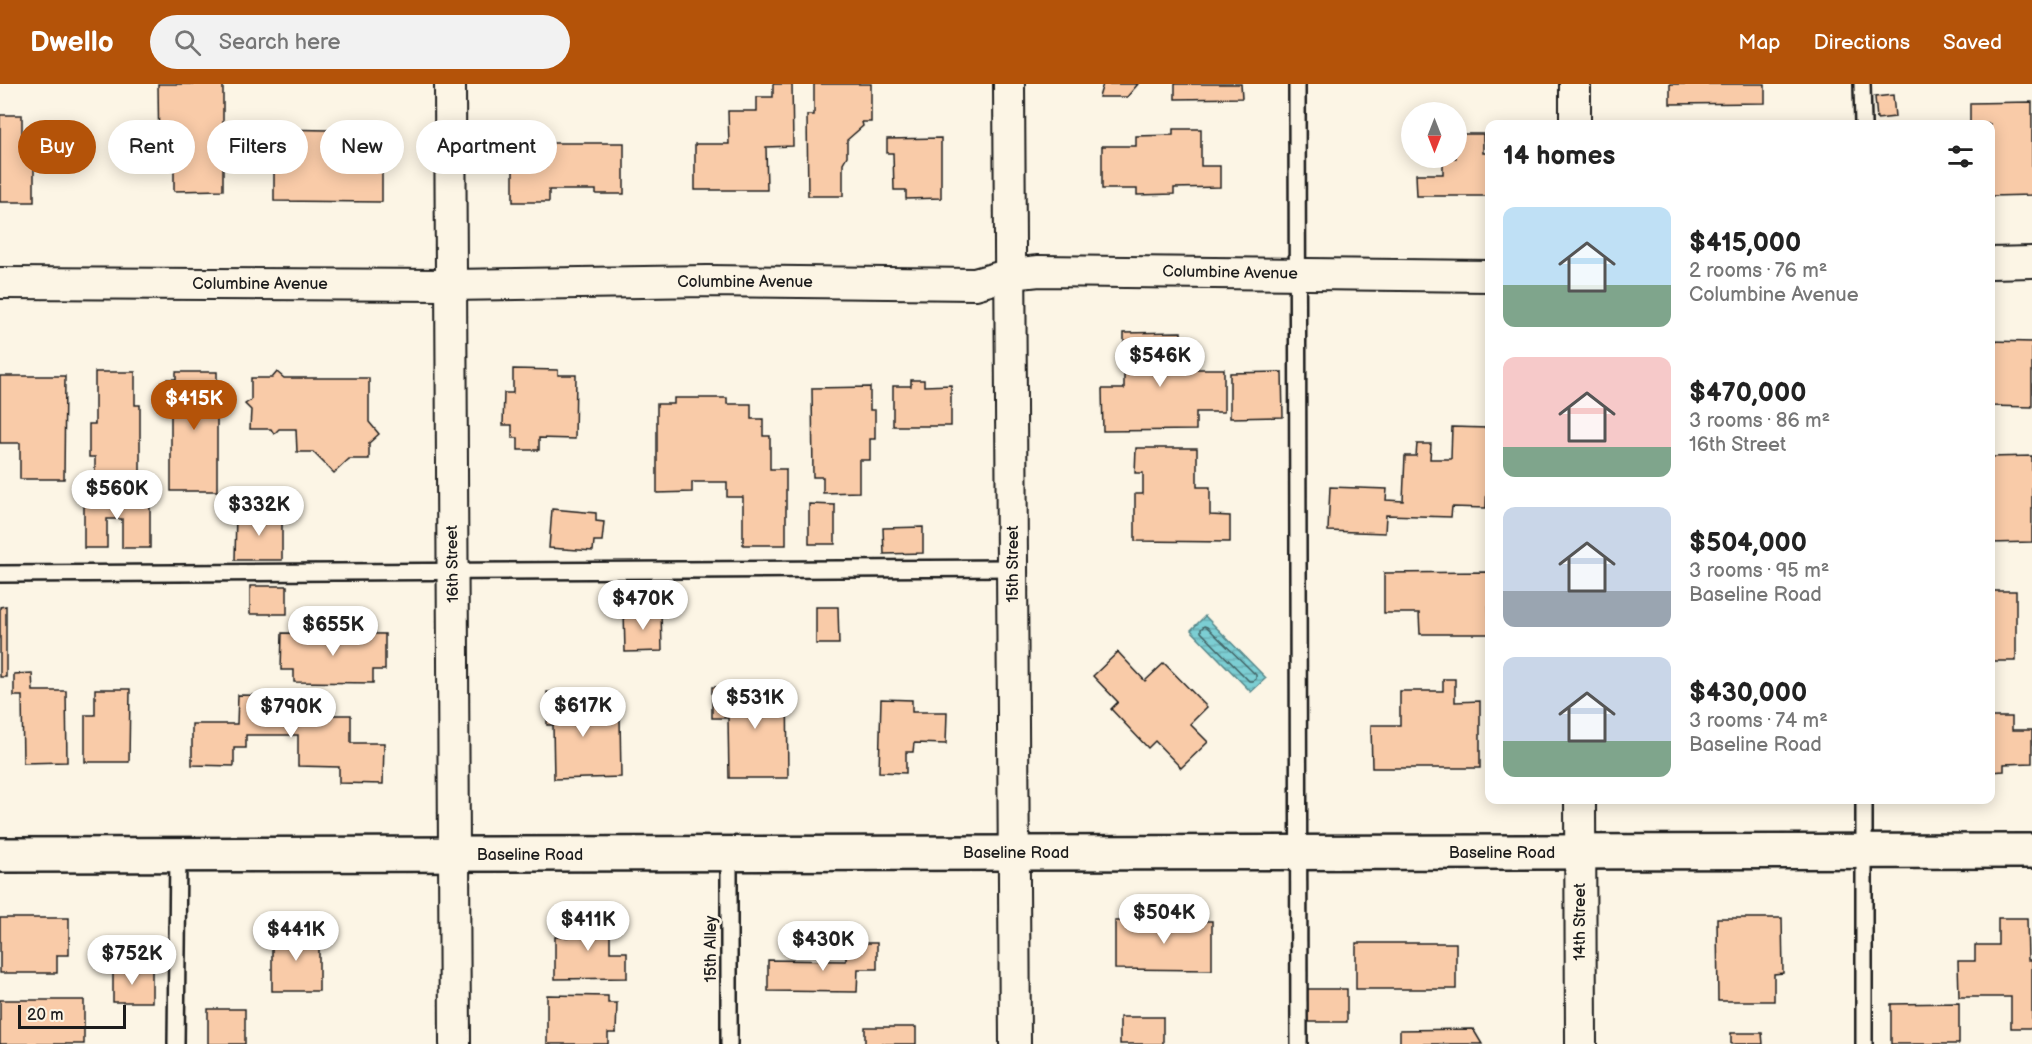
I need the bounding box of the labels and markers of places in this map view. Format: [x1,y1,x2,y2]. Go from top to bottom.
pin: $546K [1118,337,1202,388]
pin: $415K [152,380,236,431]
pin: $560K [75,470,159,521]
pin: $332K [217,486,301,537]
pin: $470K [601,580,685,631]
pin: $655K [291,606,375,657]
pin: $531K [713,679,797,730]
pin: $617K [541,687,625,738]
pin: $790K [249,688,333,739]
pin: $504K [1122,894,1206,945]
pin: $411K [546,901,630,952]
pin: $441K [254,911,338,962]
pin: $430K [781,921,865,972]
pin: $752K [90,935,174,986]

